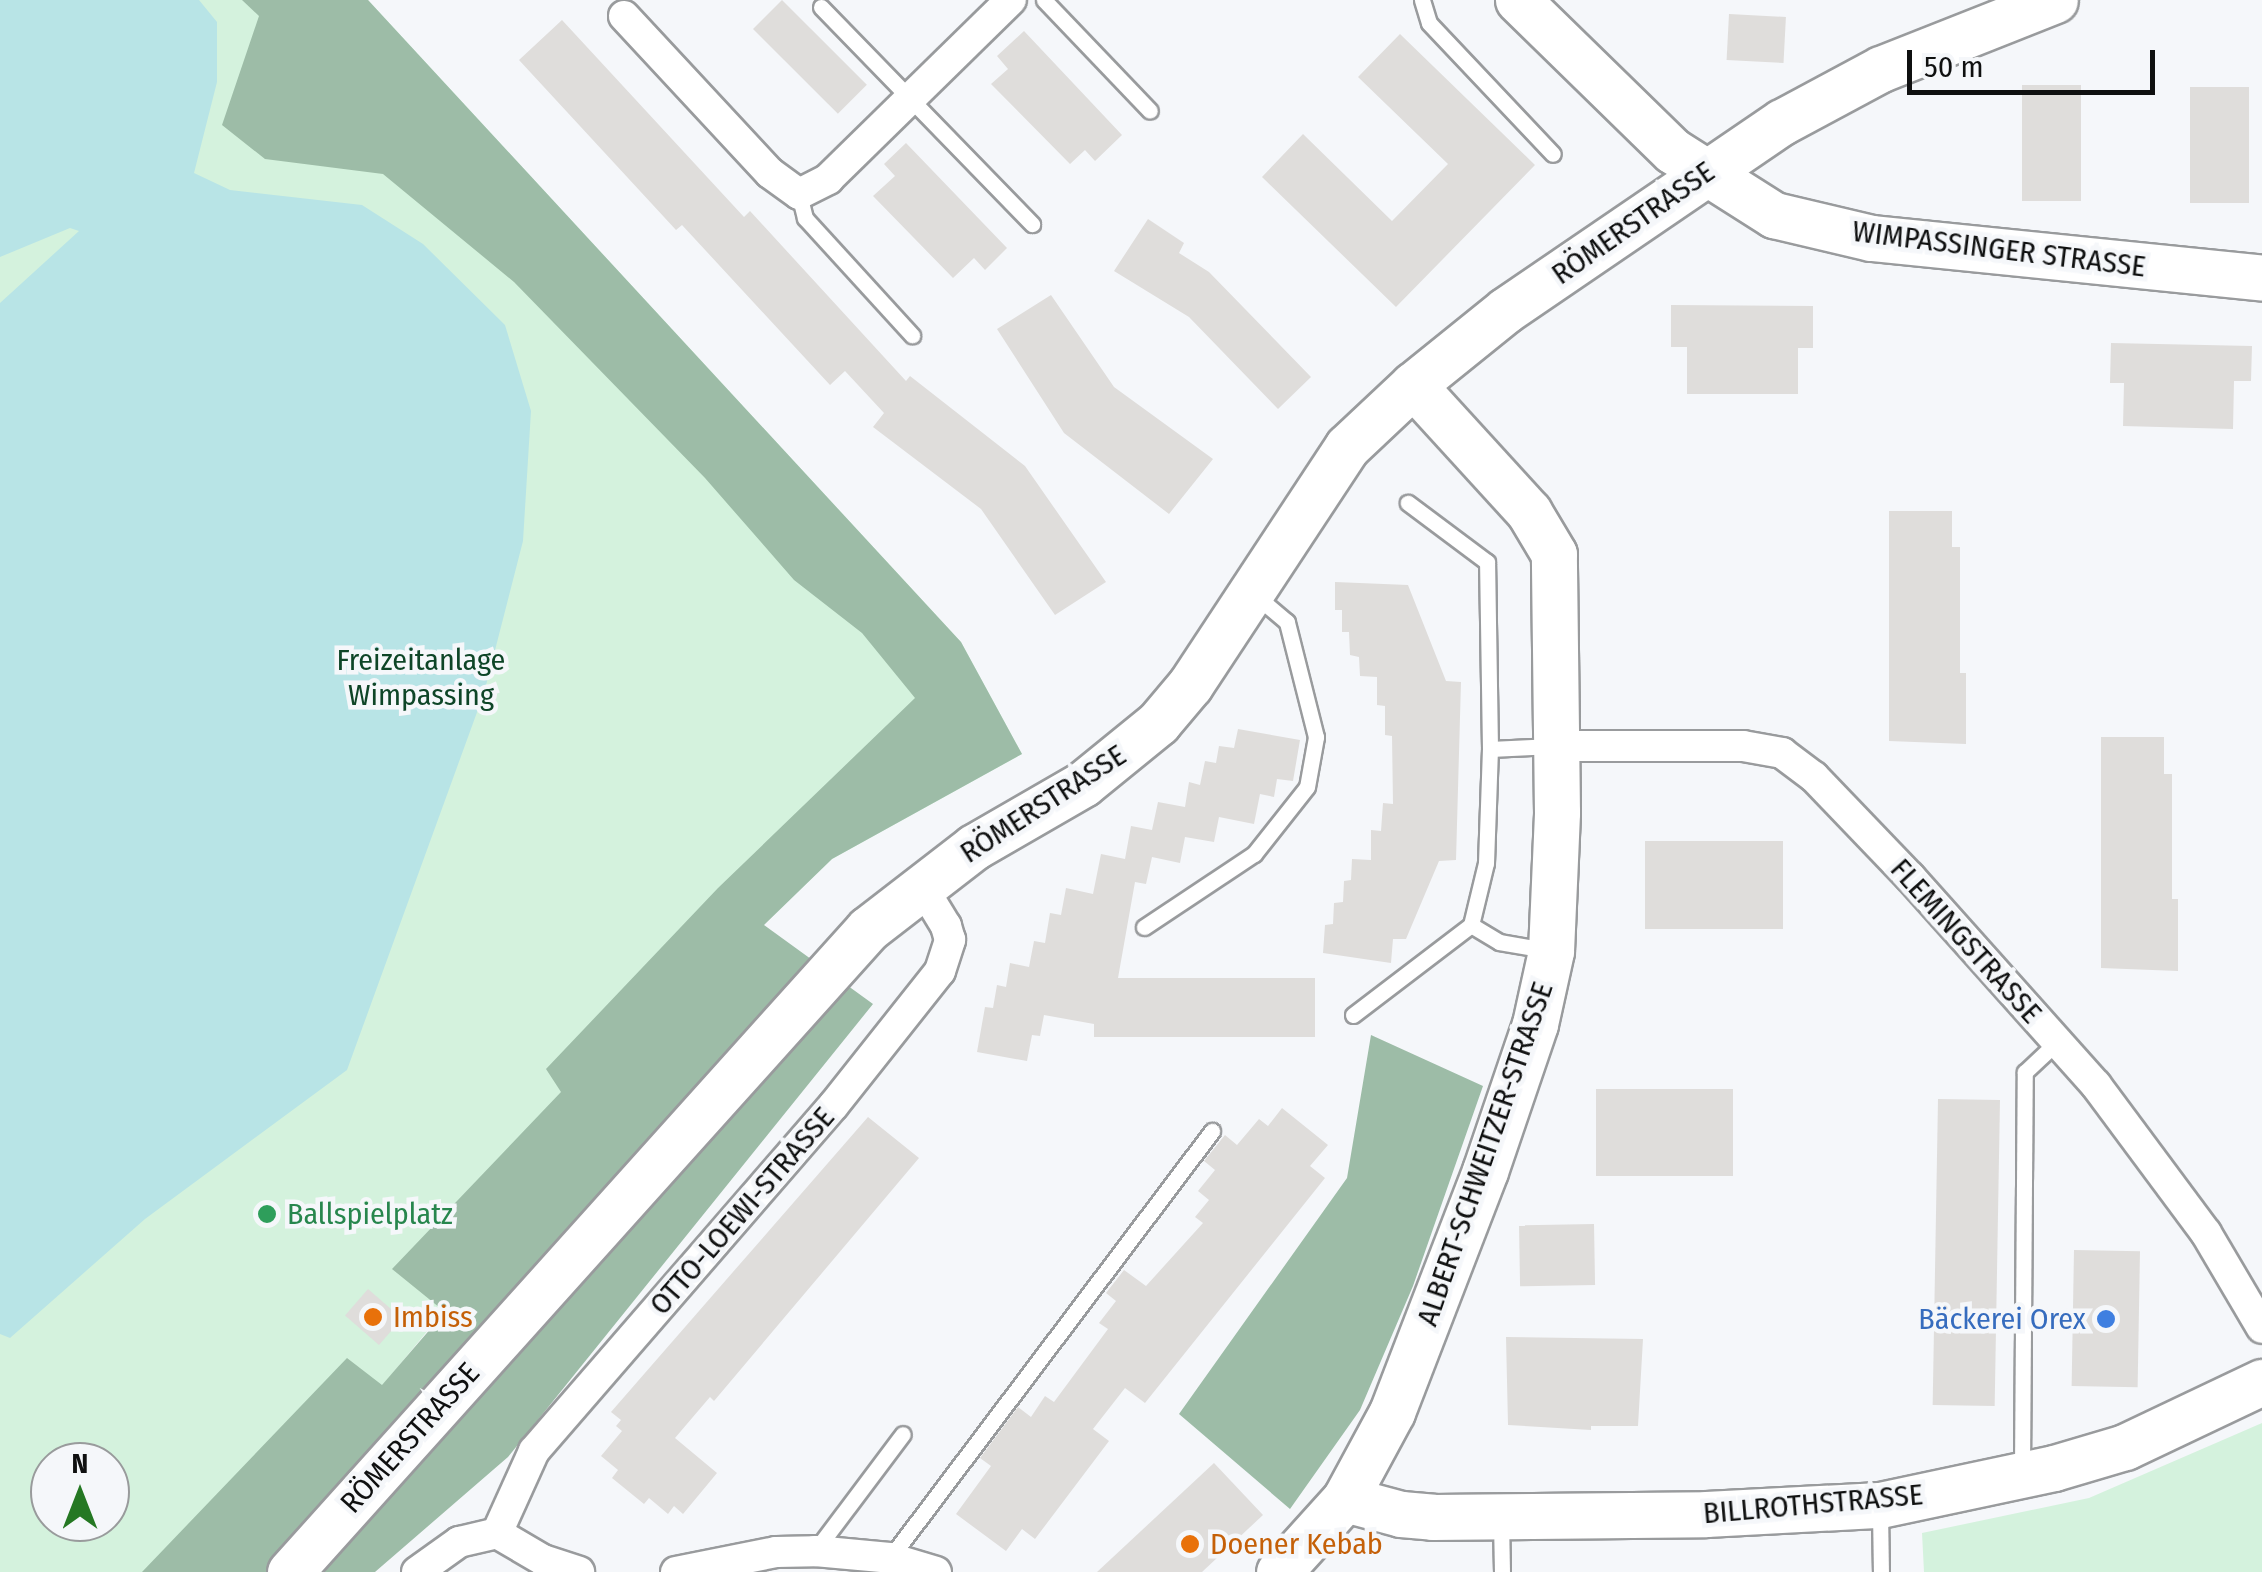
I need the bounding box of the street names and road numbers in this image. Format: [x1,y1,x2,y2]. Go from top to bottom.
street label: RÖMERSTRASSE [1545,154,1721,292]
street label: WIMPASSINGER STRASSE [1850,213,2148,285]
street label: RÖMERSTRASSE [954,737,1132,871]
street label: FLEMINGSTRASSE [1883,851,2049,1031]
street label: ALBERT-SCHWEITZER-STRASSE [1409,977,1561,1331]
street label: OTTO-LOEWI-STRASSE [642,1100,842,1322]
street label: RÖMERSTRASSE [333,1355,487,1521]
street label: BILLROTHSTRASSE [1702,1476,1924,1532]

